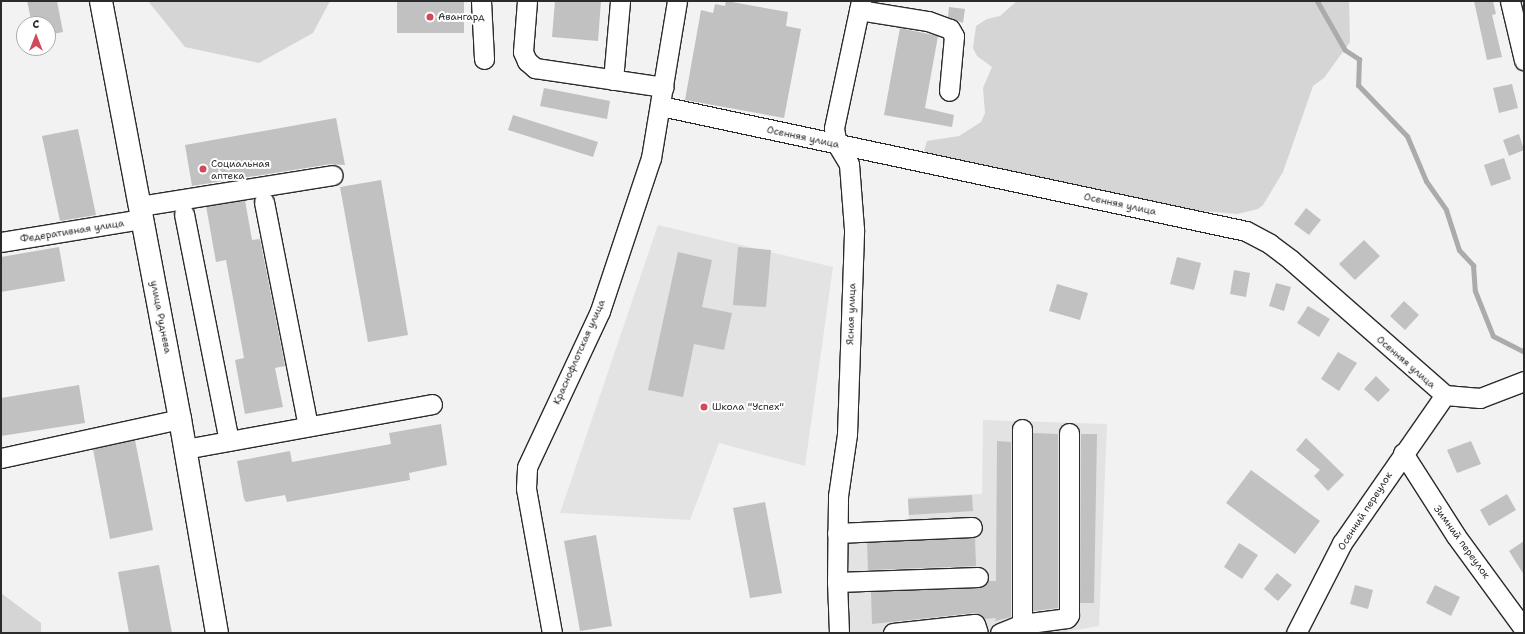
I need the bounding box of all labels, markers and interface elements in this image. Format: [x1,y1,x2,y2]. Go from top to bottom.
place label: Авангард [438,11,485,23]
marker: Авангард [425,12,435,22]
north arrow [16,16,56,56]
text: С [33,17,39,32]
street label: Осенняя улица [766,123,840,151]
place label: Социальная аптека [211,157,270,180]
marker: Социальная аптека [198,164,208,174]
street label: Осенняя улица [1083,190,1157,218]
street label: Федеративная улица [19,217,125,245]
street label: улица Руднева [148,279,174,355]
street label: Ясная улица [844,283,858,345]
street label: Краснофлотская улица [550,298,608,406]
street label: Осенняя улица [1374,333,1438,391]
place label: Школа "Успех" [712,401,784,413]
marker: Школа "Успех" [699,402,709,412]
street label: Осенний переулок [1335,470,1395,552]
street label: Зимний переулок [1431,503,1493,581]

